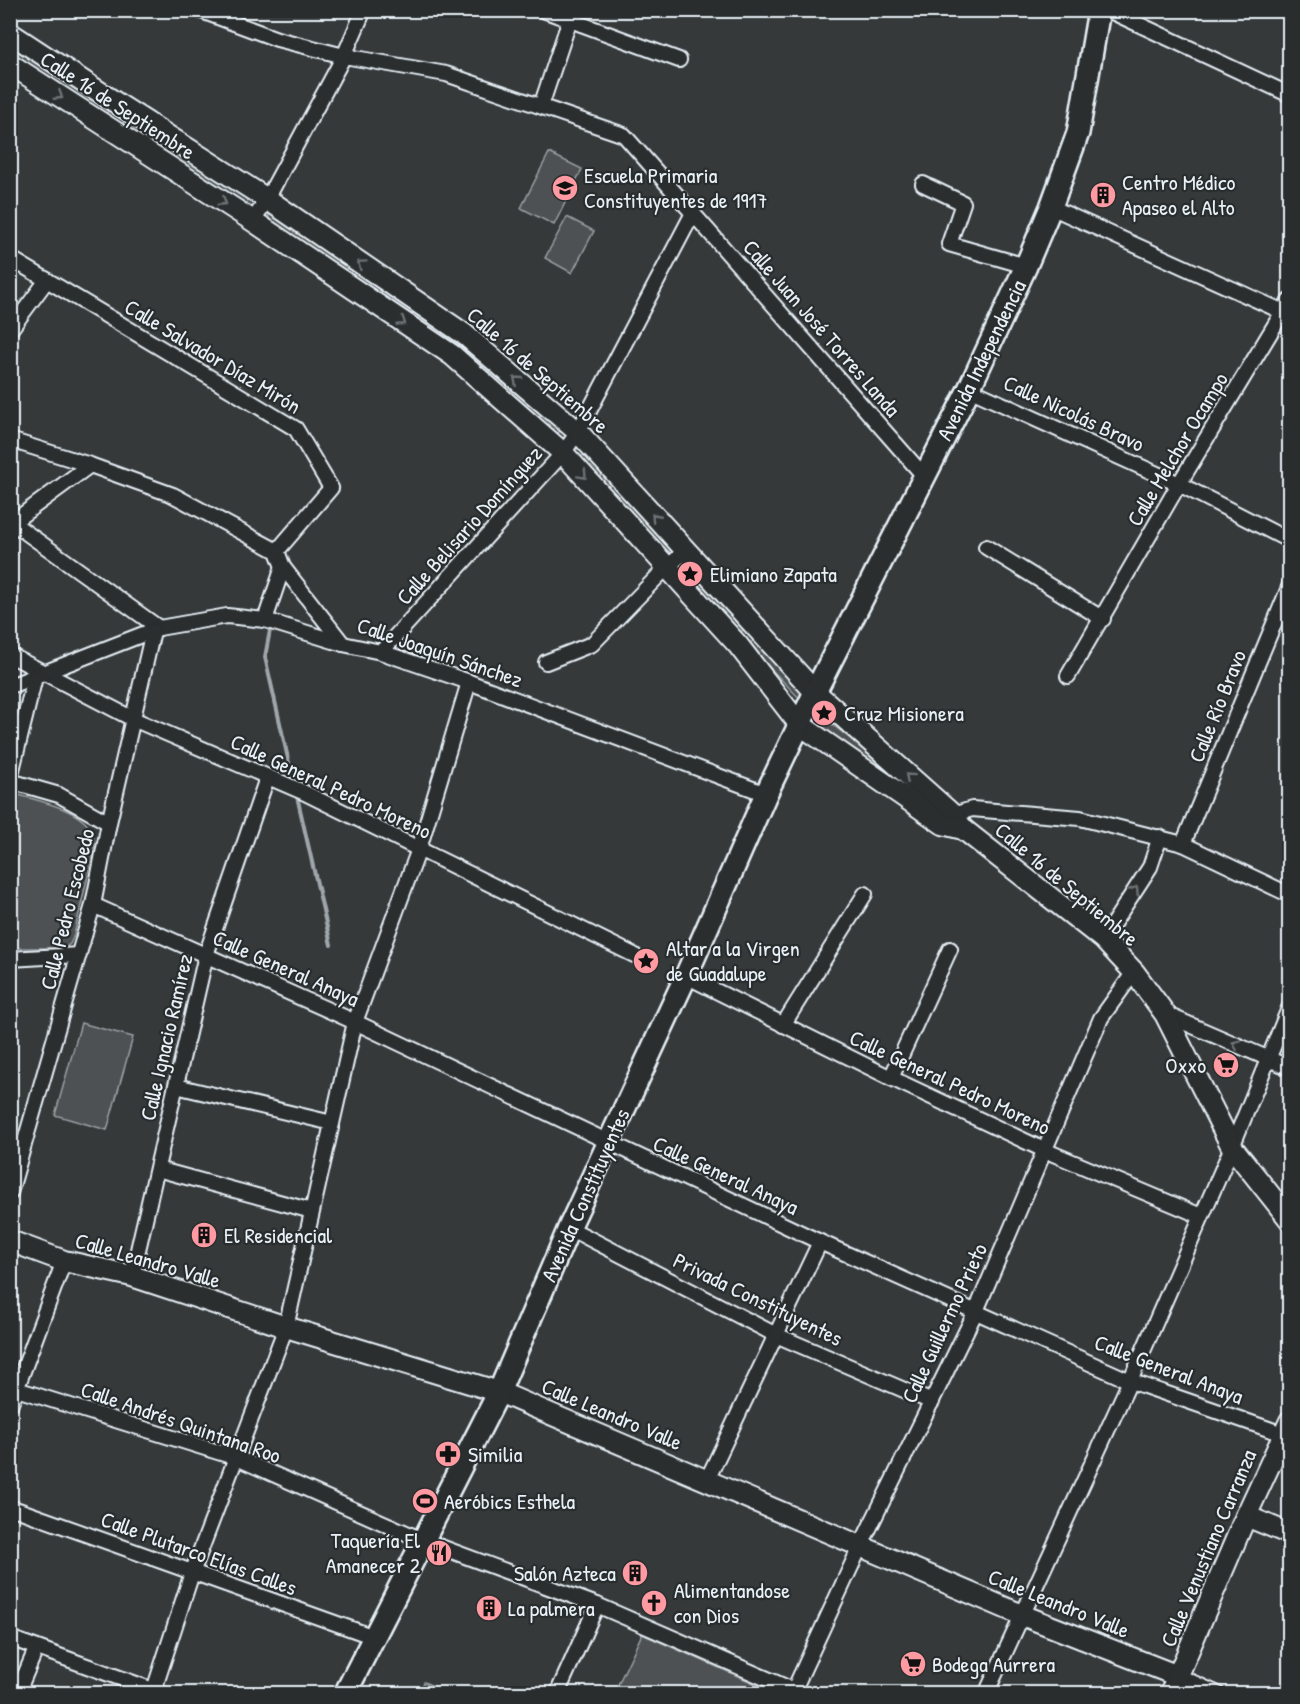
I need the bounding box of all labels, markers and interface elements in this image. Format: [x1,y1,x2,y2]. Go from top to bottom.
street label: Calle 16 de Septiembre [35,44,201,166]
one-way arrow [53,89,64,100]
place label: Escuela Primaria Constituyentes de 1917 [584,160,767,215]
place label: Centro Médico Apaseo el Alto [1122,167,1236,222]
school or university icon: Escuela Primaria Constituyentes de 1917 [550,173,580,203]
building icon: Centro Médico Apaseo el Alto [1088,180,1118,210]
one-way arrow [216,195,227,206]
street label: Calle Juan José Torres Landa [736,233,908,423]
one-way arrow [357,260,368,271]
street label: Avenida Independencia [929,274,1033,445]
street label: Calle Salvador Díaz Mirón [119,291,307,421]
street label: Calle 16 de Septiembre [461,300,616,440]
one-way arrow [396,315,407,326]
street label: Calle Melchor Ocampo [1119,366,1235,532]
street label: Calle Nicolás Bravo [999,367,1149,459]
one-way arrow [513,376,524,387]
street label: Calle Belisario Domínguez [389,439,549,611]
one-way arrow [576,468,587,479]
one-way arrow [651,514,662,524]
place icon: Elimiano Zapata [675,559,705,589]
place label: Elimiano Zapata [710,559,837,589]
street label: Calle Joaquín Sánchez [353,610,527,694]
street label: Calle Río Bravo [1181,645,1253,767]
place icon: Cruz Misionera [809,698,839,728]
place label: Cruz Misionera [844,698,964,728]
street label: Calle General Pedro Moreno [226,726,436,846]
one-way arrow [905,773,916,784]
street label: Calle 16 de Septiembre [989,815,1145,953]
street label: Calle Pedro Escobedo [32,825,102,993]
one-way arrow [1128,886,1139,897]
street label: Calle General Anaya [208,922,364,1014]
place label: Altar a la Virgen de Guadalupe [666,933,800,988]
place icon: Altar a la Virgen de Guadalupe [631,946,661,976]
street label: Calle Ignacio Ramírez [132,951,200,1123]
street label: Calle General Pedro Moreno [845,1022,1055,1142]
one-way arrow [1231,1039,1242,1051]
place label: Oxxo [1165,1050,1206,1080]
supermarket icon: Oxxo [1211,1050,1241,1080]
street label: Avenida Constituyentes [533,1104,637,1286]
street label: Calle General Anaya [648,1128,804,1222]
building icon: El Residencial [189,1220,219,1250]
place label: El Residencial [224,1220,332,1250]
street label: Calle Leandro Valle [72,1225,224,1295]
street label: Calle Guillermo Prieto [894,1238,994,1408]
street label: Privada Constituyentes [668,1245,848,1353]
street label: Calle General Anaya [1090,1327,1248,1411]
street label: Calle Leandro Valle [537,1371,687,1457]
street label: Calle Andrés Quintana Roo [77,1374,285,1470]
pharmacy icon: Similia [433,1439,463,1469]
place label: Similia [468,1439,523,1469]
street label: Calle Venustiano Carranza [1153,1444,1263,1651]
sports icon: Aeróbics Esthela [410,1486,440,1516]
place label: Aeróbics Esthela [444,1486,575,1516]
street label: Calle Plutarco Elías Calles [97,1504,301,1602]
place label: Taquería El Amanecer 2 [326,1525,421,1580]
restaurant icon: Taquería El Amanecer 2 [424,1538,454,1568]
place label: Salón Azteca [514,1558,616,1588]
building icon: Salón Azteca [620,1558,650,1588]
street label: Calle Leandro Valle [984,1561,1134,1645]
place label: Alimentandose con Dios [674,1575,790,1630]
church icon: Alimentandose con Dios [639,1588,669,1618]
building icon: La palmera [474,1593,504,1623]
place label: La palmera [508,1593,595,1623]
supermarket icon: Bodega Aurrera [898,1649,928,1679]
place label: Bodega Aurrera [932,1649,1056,1679]

